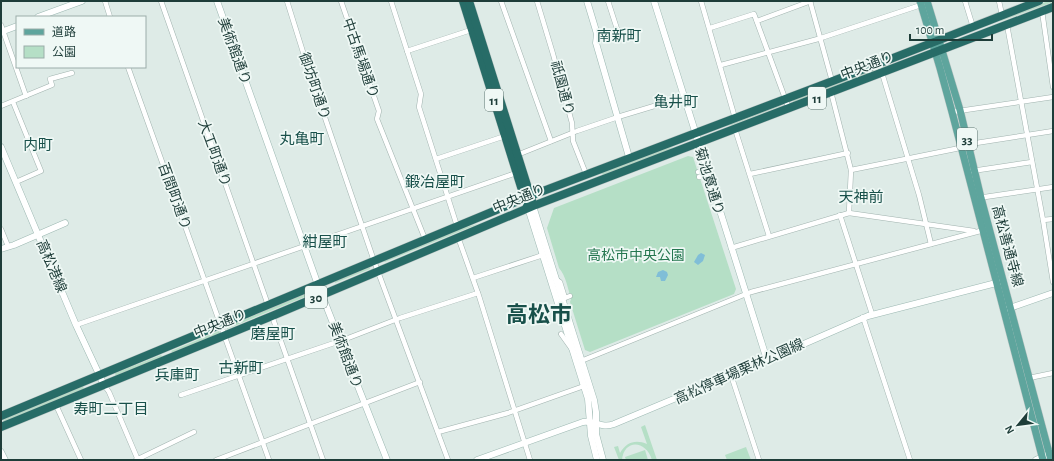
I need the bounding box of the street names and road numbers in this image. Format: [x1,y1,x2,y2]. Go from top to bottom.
street label: 美術館通り [216,15,254,87]
street label: 中古馬場通り [340,16,381,100]
street label: 中央通り [838,48,896,83]
street label: 御坊町通り [296,51,333,122]
street label: 祇園通り [548,59,577,117]
road number: 11 [808,87,826,109]
road number: 11 [485,89,503,111]
street label: 大工町通り [196,118,234,189]
road number: 33 [957,128,977,150]
street label: 菊池寛通り [692,145,727,217]
street label: 百間町通り [156,161,194,232]
street label: 中央通り [490,181,548,216]
street label: 高松善通寺線 [989,204,1026,289]
street label: 高松港線 [34,237,69,295]
road number: 30 [305,286,327,308]
street label: 中央通り [191,306,249,341]
street label: 美術館通り [326,319,366,391]
street label: 高松停車場栗林公園線 [672,336,806,407]

